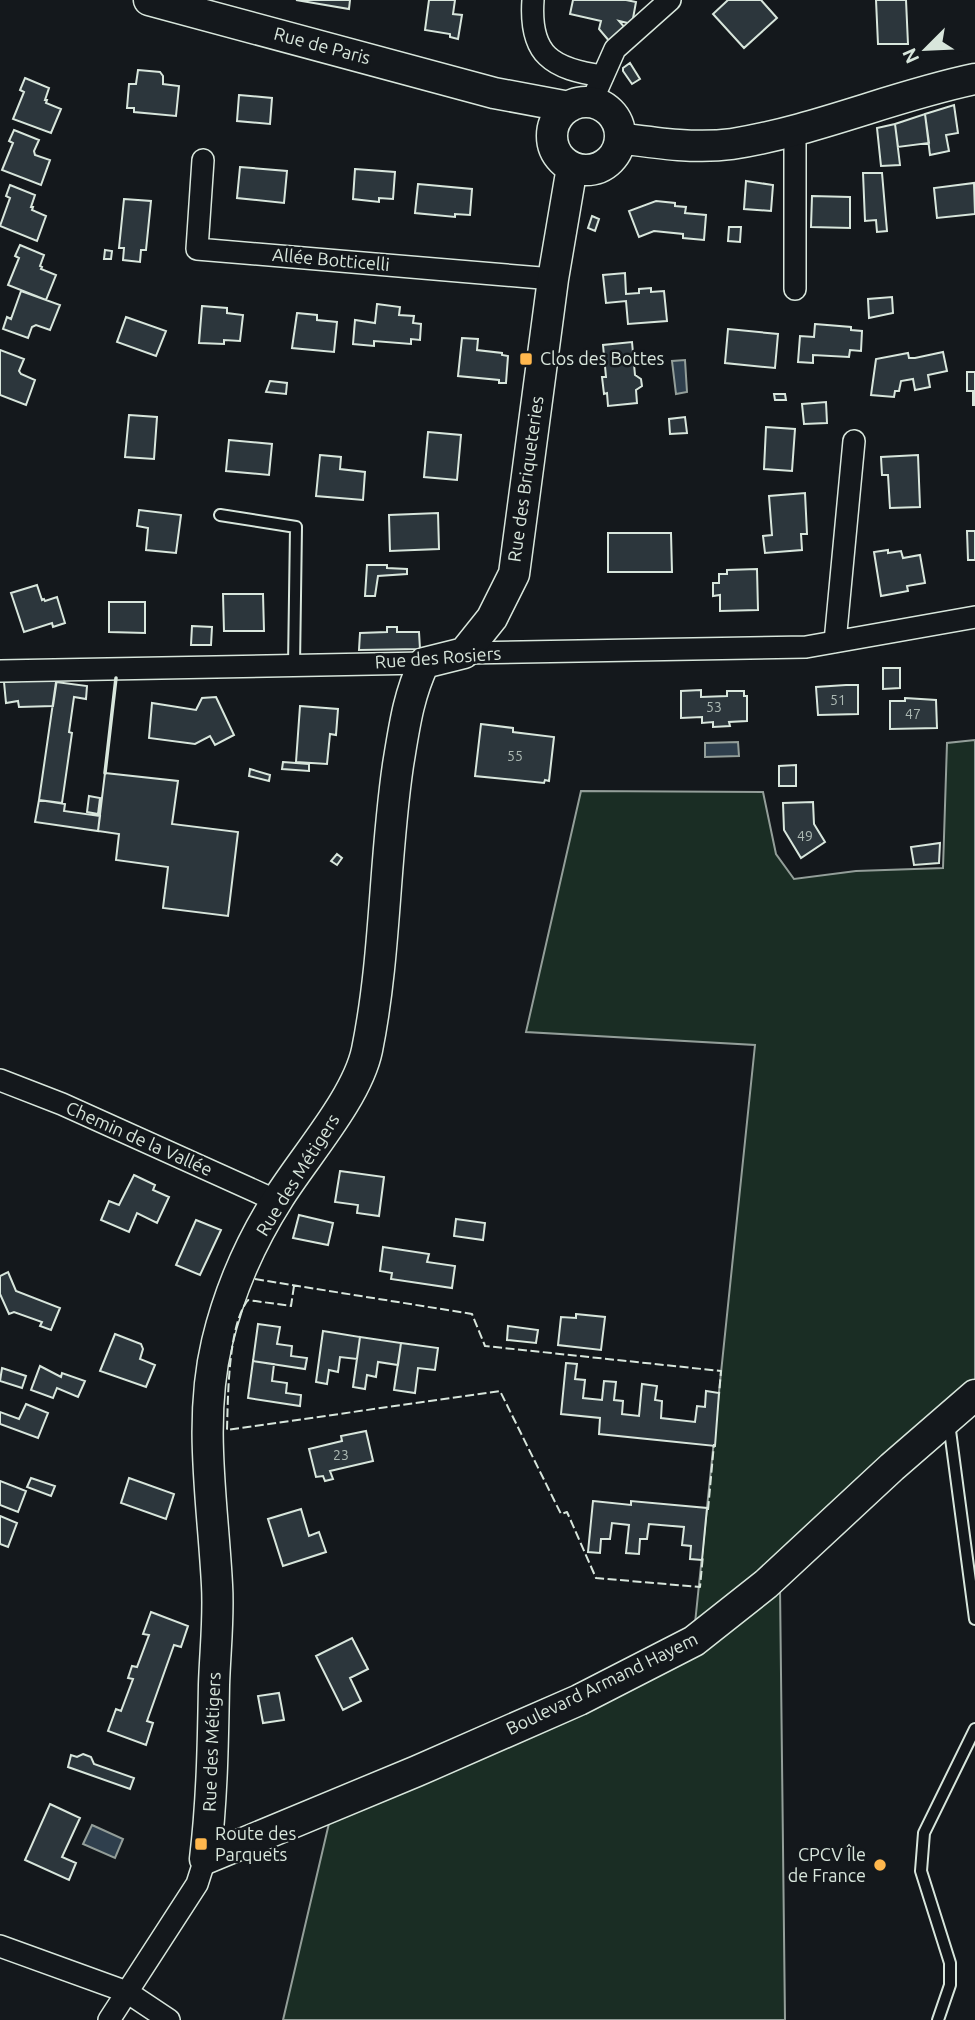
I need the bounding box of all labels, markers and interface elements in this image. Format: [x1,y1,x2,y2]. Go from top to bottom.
north arrow [891,14,961,84]
street label: Rue de Paris [272,23,373,68]
text: N [898,45,923,67]
street label: Allée Botticelli [272,244,391,274]
place label: Clos des Bottes [540,348,665,368]
marker: Clos des Bottes [518,351,534,367]
street label: Rue des Briqueteries [503,394,547,563]
street label: Rue des Rosiers [374,643,502,671]
house number: 51 [830,692,846,708]
house number: 53 [706,699,722,715]
house number: 47 [905,706,921,722]
house number: 55 [507,748,523,764]
house number: 49 [797,828,813,844]
street label: Chemin de la Vallée [63,1097,216,1179]
street label: Rue des Métigers [252,1110,343,1239]
house number: 23 [333,1447,349,1463]
street label: Boulevard Armand Hayem [503,1628,701,1738]
street label: Rue des Métigers [199,1672,223,1812]
place label: Route des Parquets [215,1823,297,1864]
marker: Route des Parquets [193,1836,209,1852]
place label: CPCV Île de France [788,1843,866,1885]
marker: CPCV Île de France [872,1857,888,1873]

